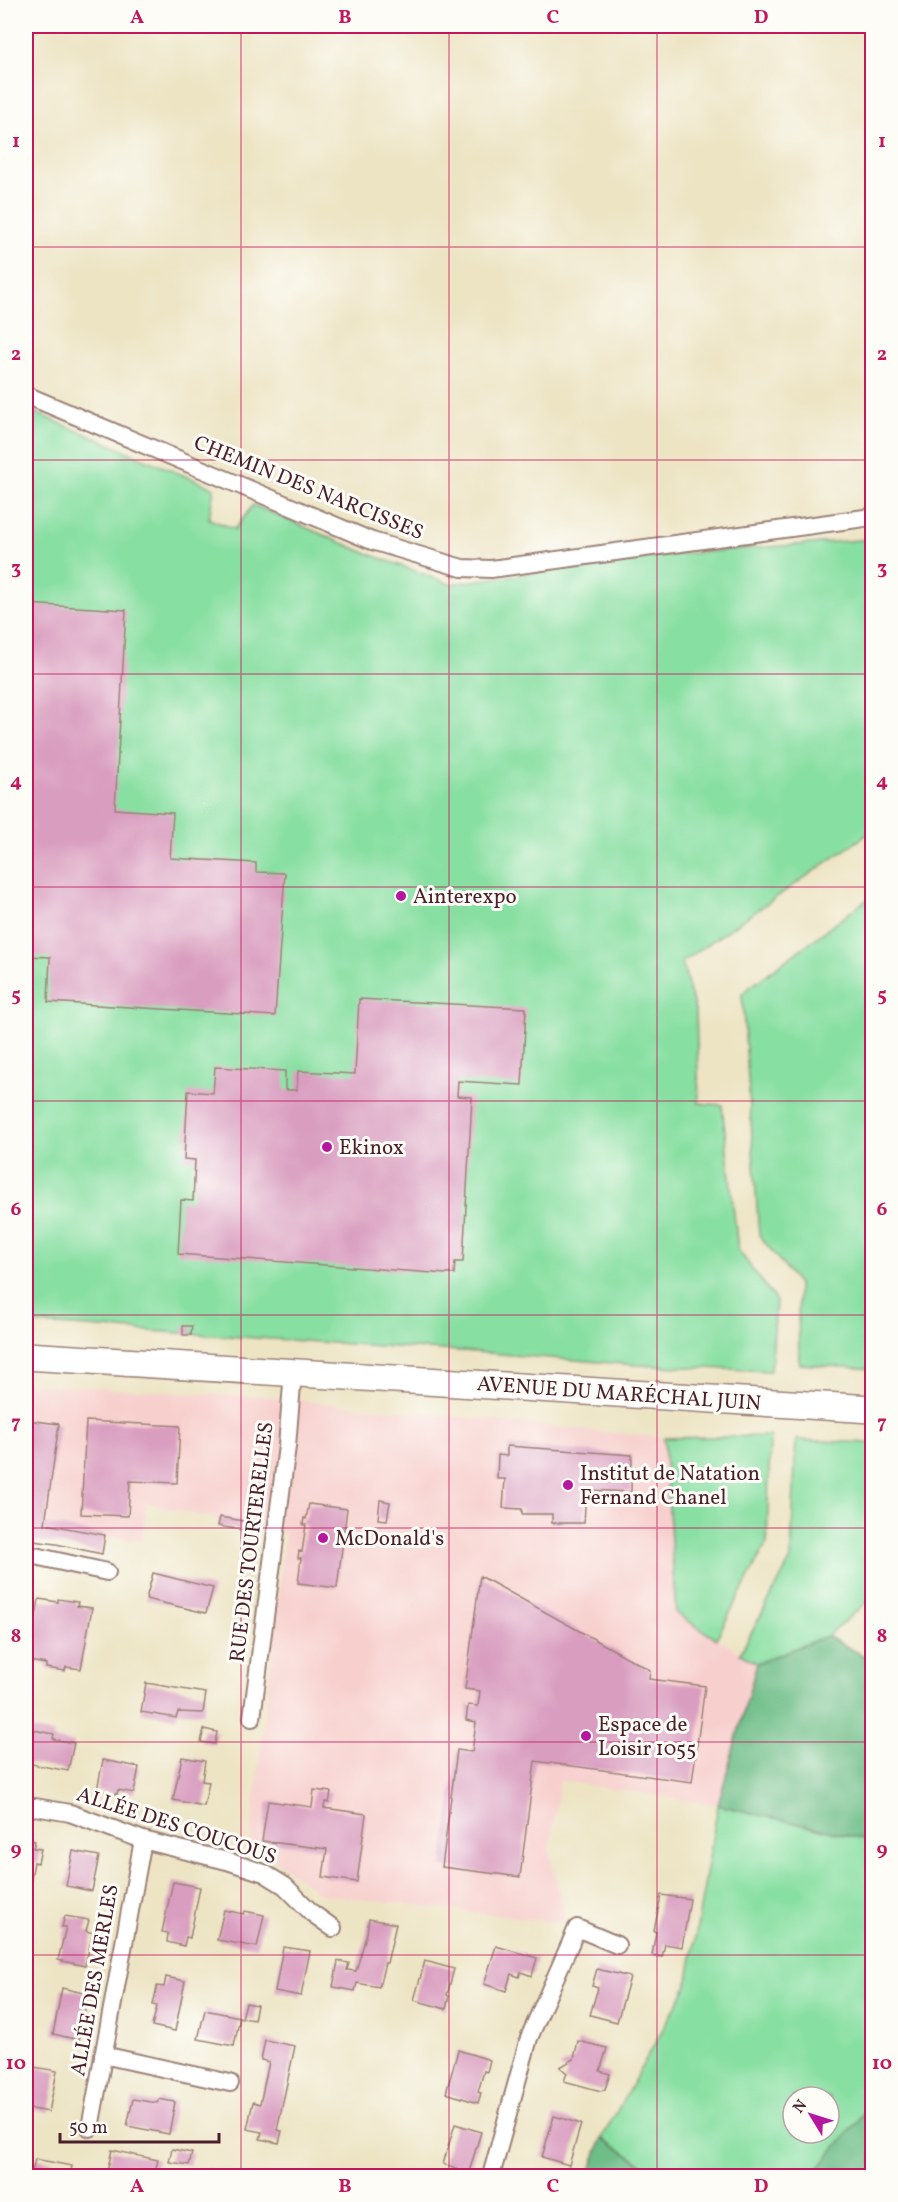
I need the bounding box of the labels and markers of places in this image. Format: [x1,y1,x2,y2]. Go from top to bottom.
place label: Ainterexpo [413,883,517,912]
marker: Ainterexpo [394,889,408,903]
place label: Ekinox [339,1134,404,1163]
marker: Ekinox [320,1140,334,1154]
place label: Institut de Natation Fernand Chanel [580,1460,760,1513]
marker: Institut de Natation Fernand Chanel [561,1478,575,1492]
place label: McDonald's [335,1525,444,1554]
marker: McDonald's [316,1531,330,1545]
place label: Espace de Loisir 1055 [598,1711,696,1764]
marker: Espace de Loisir 1055 [579,1729,593,1743]

